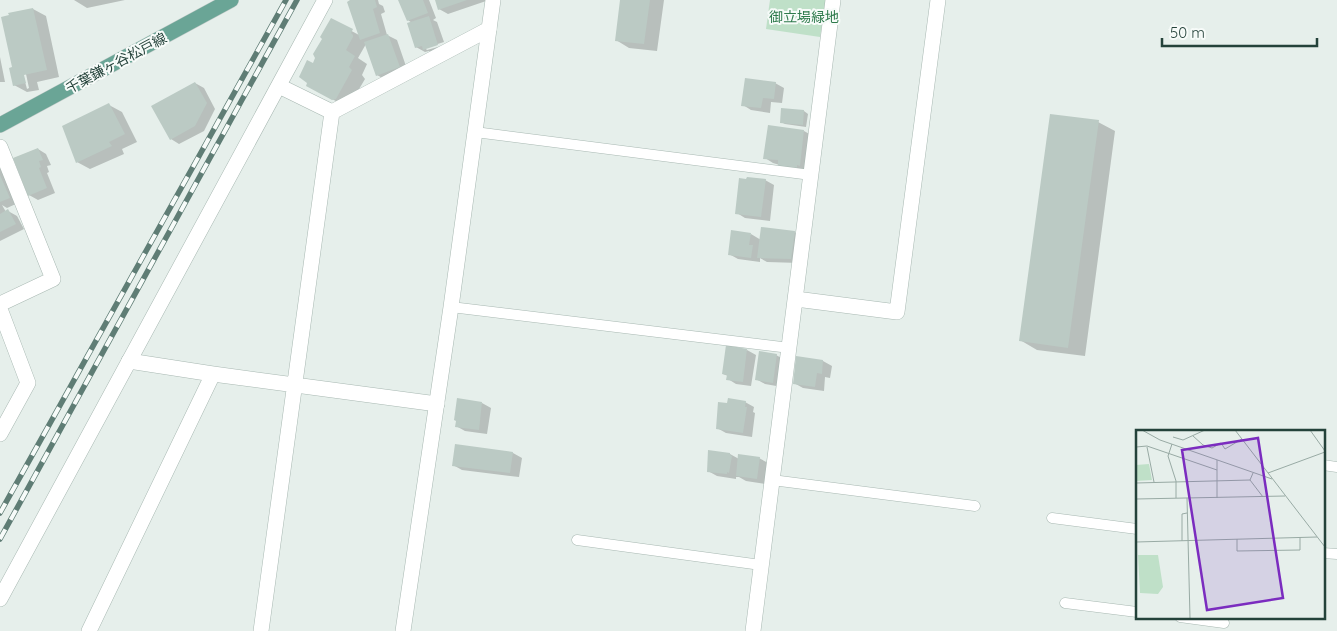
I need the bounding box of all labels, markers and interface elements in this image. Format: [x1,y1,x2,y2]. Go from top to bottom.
park label: 御立場緑地 [769,8,839,26]
scale bar [1162,15,1317,47]
text: 50 m [1170,23,1205,42]
street label: 千葉鎌ヶ谷松戸線 [62,29,170,97]
inset map [1136,430,1324,618]

